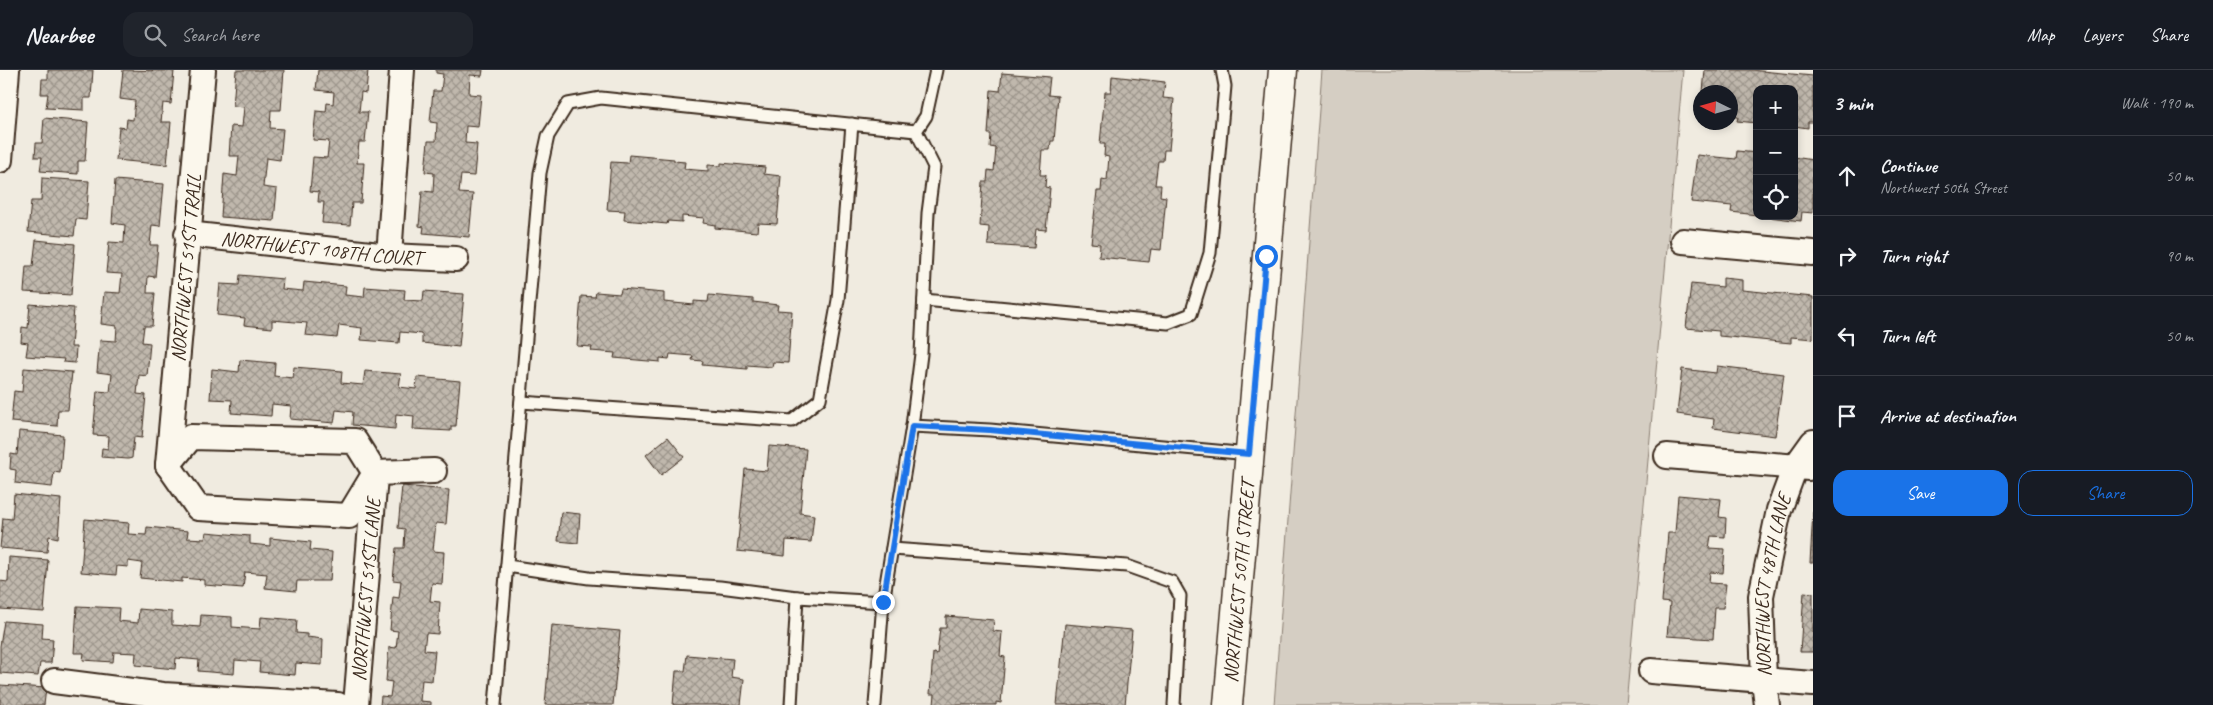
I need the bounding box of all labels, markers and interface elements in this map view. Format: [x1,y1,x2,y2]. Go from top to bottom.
search box [123,12,473,57]
text: Nearbee [25,20,93,50]
icon: search [141,21,169,49]
text: Search here [181,23,259,47]
text: Map [2027,24,2055,46]
text: Layers [2083,24,2122,46]
text: Share [2150,24,2188,46]
north arrow [1693,85,1738,130]
map controls [1753,85,1798,220]
button: + [1753,85,1798,130]
text: 3 min [1833,90,1873,116]
text: Walk · 190 m [2121,93,2193,113]
button: − [1753,130,1798,175]
text: Continue [1880,154,1937,178]
icon: ahead [1833,162,1861,190]
text: 50 m [2166,166,2193,186]
street label: NORTHWEST 51ST TRAIL [165,172,206,363]
button: locate [1753,175,1798,220]
text: Northwest 50th Street [1880,178,2007,198]
street label: NORTHWEST 108TH COURT [220,225,427,270]
icon: right [1833,242,1861,270]
text: Turn right [1880,244,1947,268]
route start [1255,245,1278,268]
text: 90 m [2166,246,2193,266]
icon: left [1833,322,1861,350]
text: Turn left [1880,324,1935,348]
text: 50 m [2166,326,2193,346]
icon: arrive [1833,402,1861,430]
text: Arrive at destination [1880,404,2016,428]
button: Save [1833,470,2008,516]
button: Share [2018,470,2193,516]
street label: NORTHWEST 50TH STREET [1217,475,1260,684]
street label: NORTHWEST 48TH LANE [1748,487,1798,677]
street label: NORTHWEST 51ST LANE [346,494,386,682]
route end [872,591,895,614]

